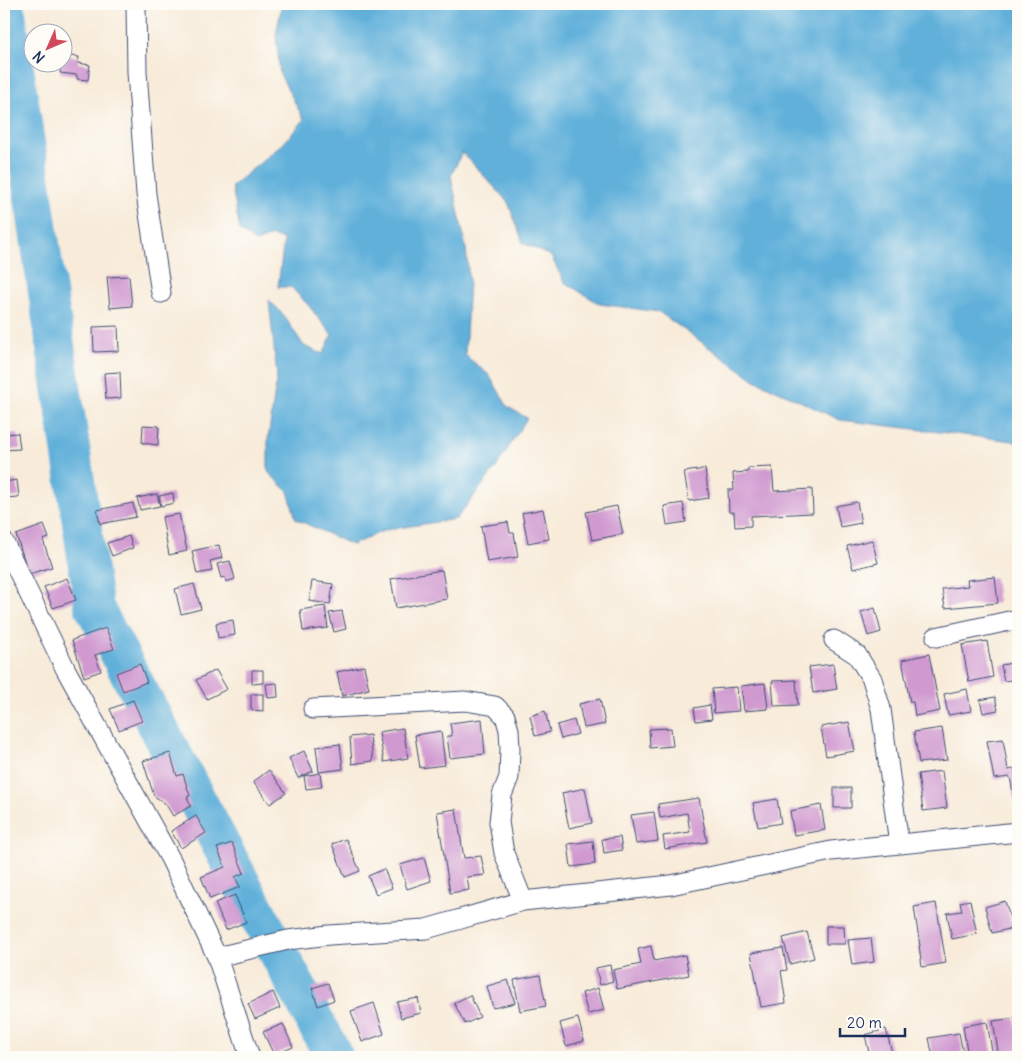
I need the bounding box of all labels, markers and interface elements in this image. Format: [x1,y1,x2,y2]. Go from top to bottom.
north arrow [22,22,72,72]
text: N [29,47,49,67]
scale bar [840,1006,904,1038]
text: 20 m [847,1013,882,1032]

